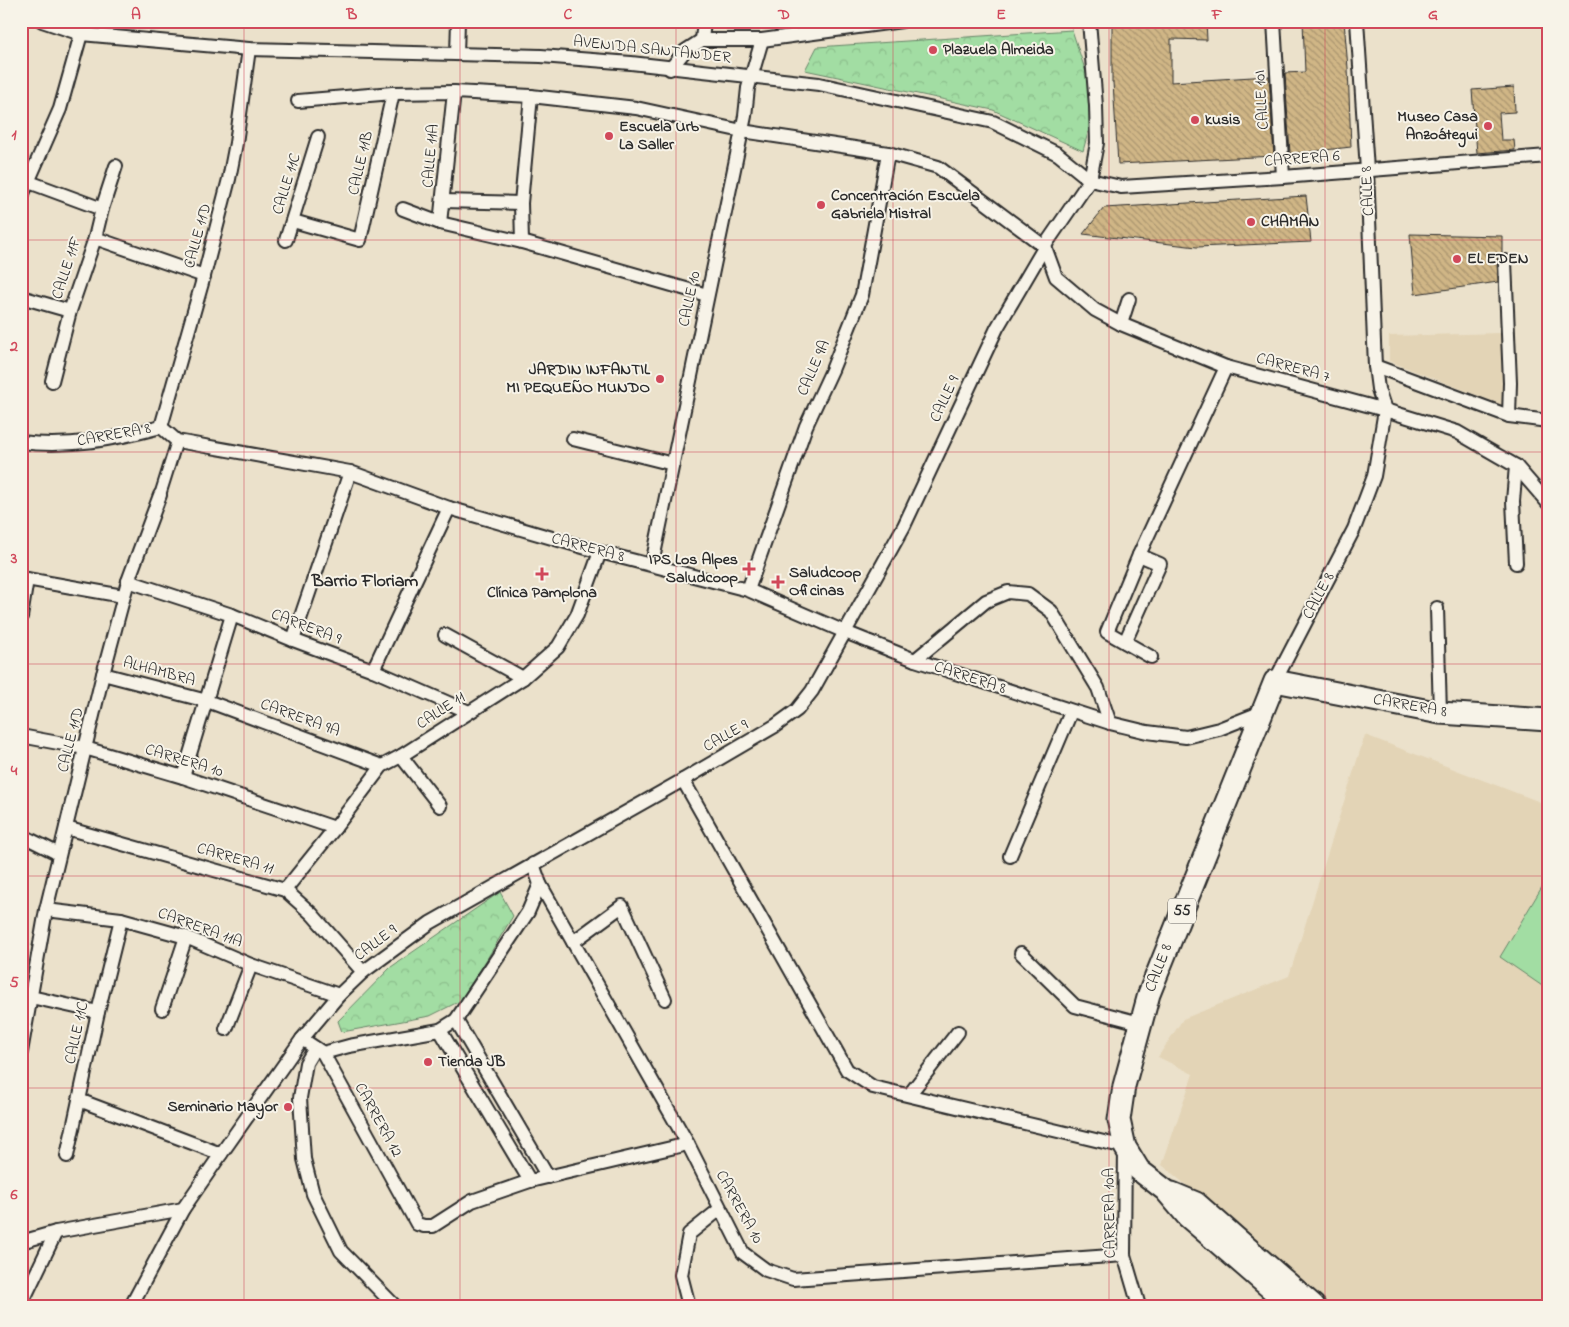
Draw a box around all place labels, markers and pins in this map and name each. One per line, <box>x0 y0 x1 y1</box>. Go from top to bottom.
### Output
place label: Plazuela Almeida <box>943 38 1054 62</box>
marker: Plazuela Almeida <box>927 44 939 56</box>
place label: Museo Casa Anzoátegui <box>1397 105 1478 148</box>
place label: kusis <box>1205 108 1240 132</box>
marker: kusis <box>1189 114 1201 126</box>
place label: Escuela Urb La Saller <box>619 115 700 157</box>
marker: Museo Casa Anzoátegui <box>1482 120 1494 132</box>
marker: Escuela Urb La Saller <box>603 130 615 142</box>
place label: Concentración Escuela Gabriela Mistral <box>831 184 980 226</box>
marker: Concentración Escuela Gabriela Mistral <box>815 199 827 211</box>
place label: CHAMAN <box>1261 210 1320 234</box>
marker: CHAMAN <box>1245 216 1257 228</box>
place label: EL EDEN <box>1467 247 1529 271</box>
marker: EL EDEN <box>1451 253 1463 265</box>
place label: JARDIN INFANTIL MI PEQUEÑO MUNDO <box>506 358 651 400</box>
marker: JARDIN INFANTIL MI PEQUEÑO MUNDO <box>654 373 666 385</box>
place label: IPS Los Alpes Saludcoop <box>649 548 738 590</box>
place label: Saludcoop Oficinas <box>789 561 861 603</box>
marker: IPS Los Alpes Saludcoop <box>742 562 756 576</box>
marker: Clínica Pamplona <box>535 567 549 581</box>
marker: Saludcoop Oficinas <box>771 575 785 589</box>
place label: Clínica Pamplona <box>487 581 597 605</box>
place label: Tienda JB <box>438 1050 506 1074</box>
marker: Tienda JB <box>422 1056 434 1068</box>
place label: Seminario Mayor <box>168 1095 279 1120</box>
marker: Seminario Mayor <box>282 1101 294 1113</box>

